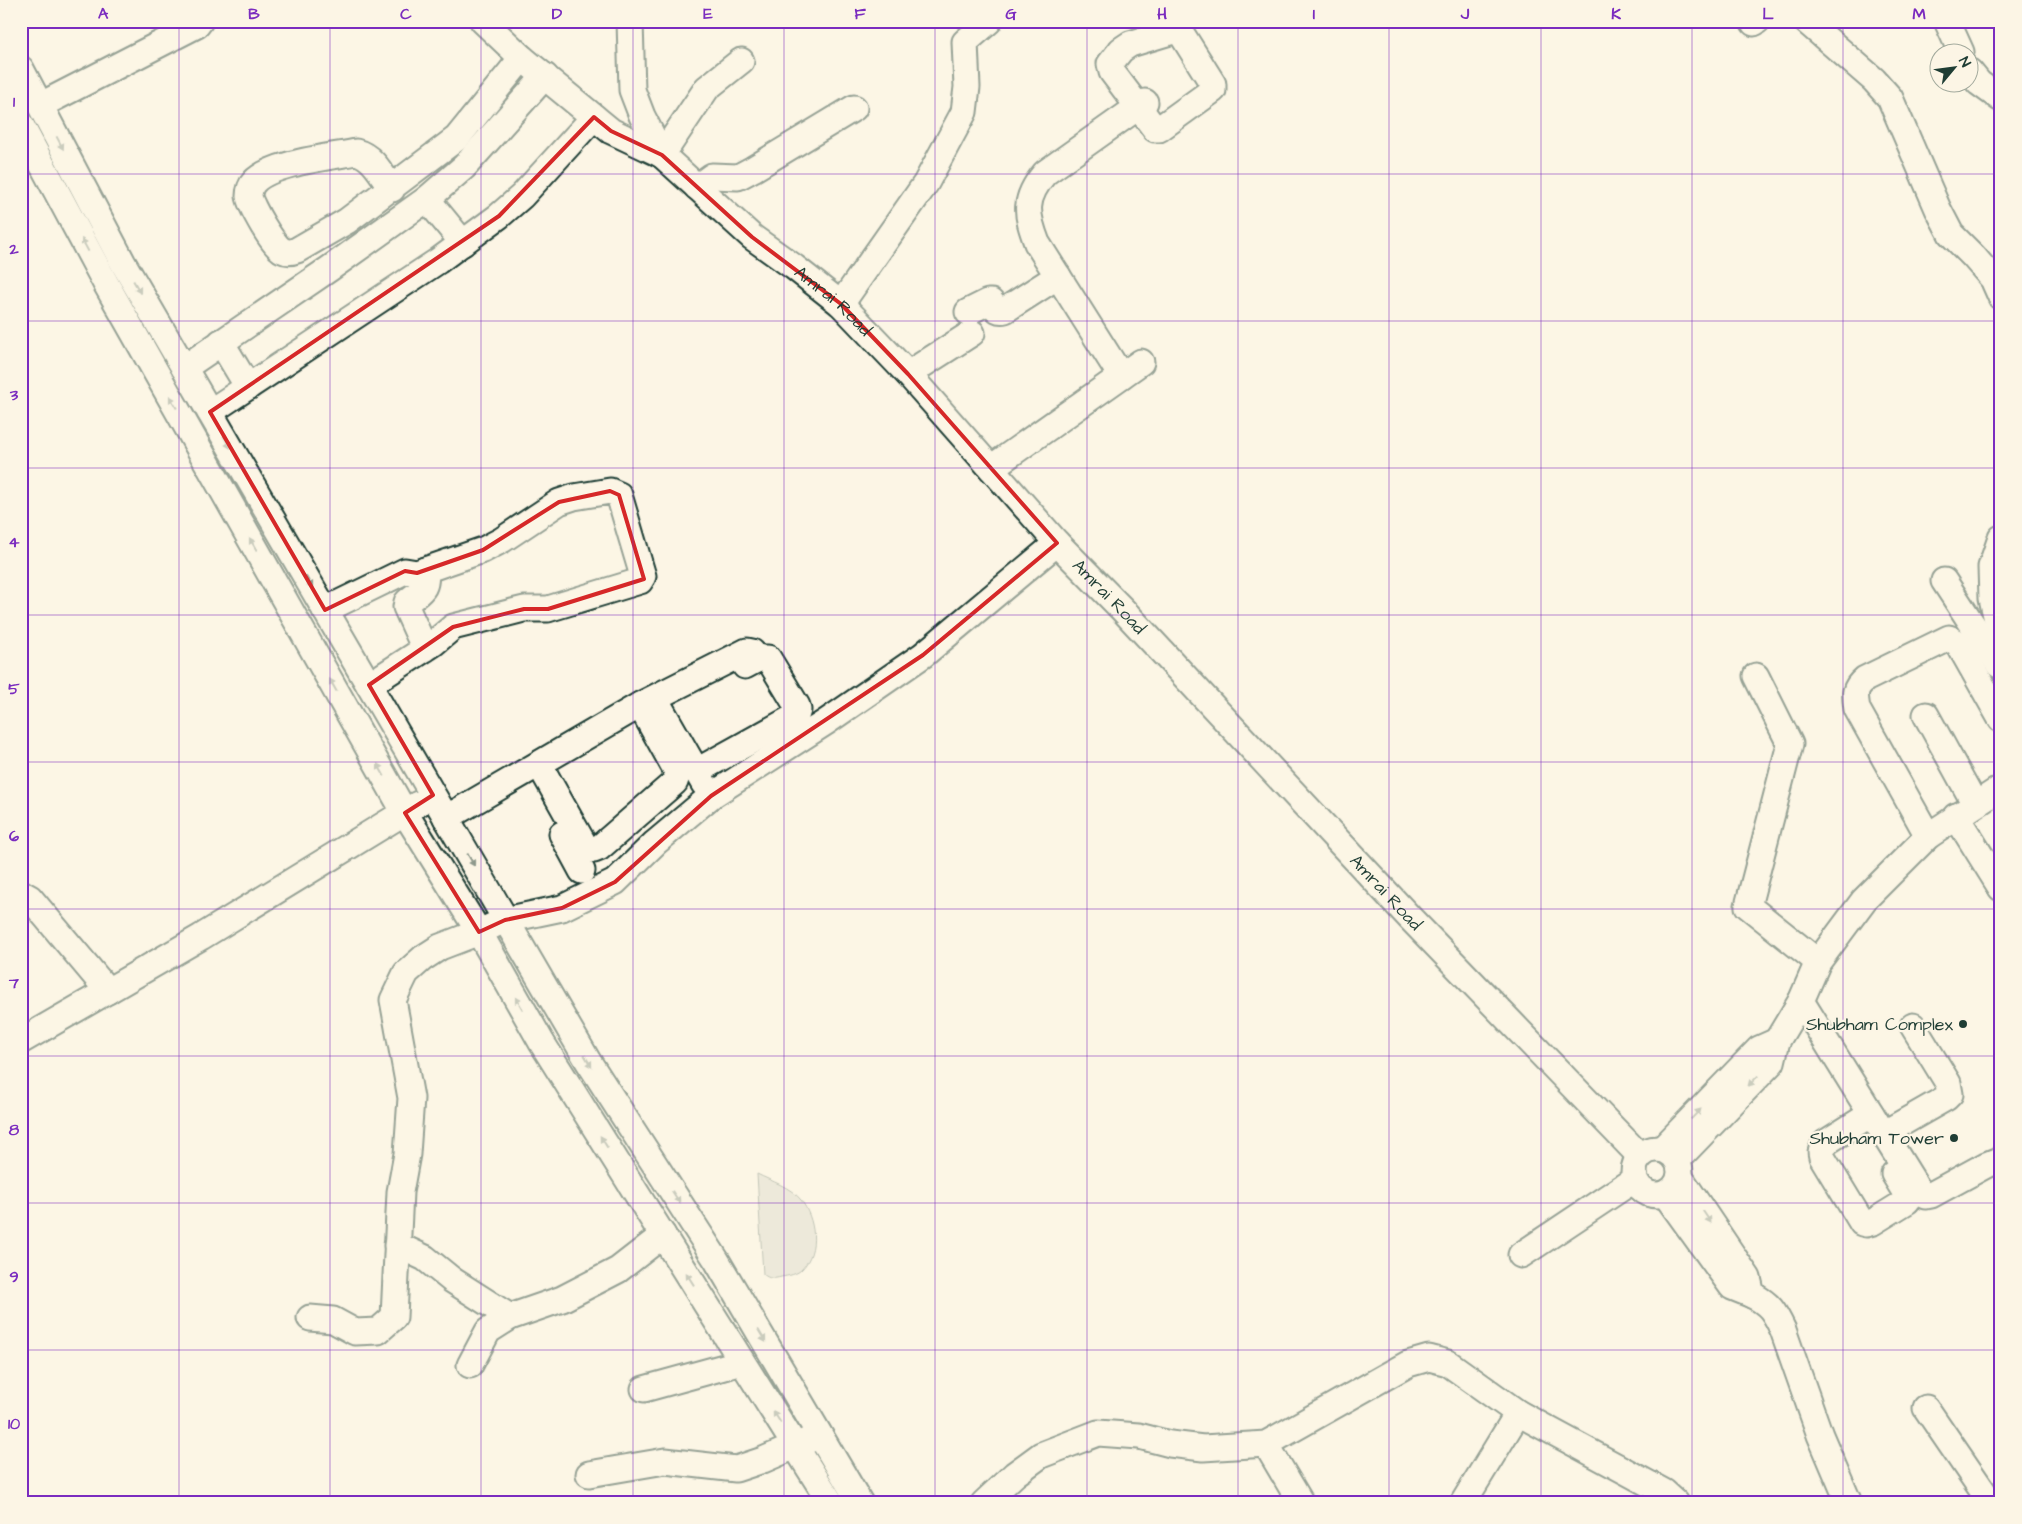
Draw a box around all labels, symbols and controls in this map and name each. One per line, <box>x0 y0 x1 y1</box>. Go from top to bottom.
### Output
text: A <box>98 3 109 25</box>
text: B <box>248 3 260 25</box>
text: C <box>400 3 412 25</box>
text: D <box>552 3 563 25</box>
text: E <box>703 3 713 25</box>
text: F <box>854 3 866 25</box>
text: G <box>1005 3 1017 25</box>
text: H <box>1157 3 1167 25</box>
text: I <box>1313 3 1315 25</box>
text: J <box>1460 3 1470 25</box>
text: K <box>1611 3 1621 25</box>
text: L <box>1762 3 1774 25</box>
text: M <box>1912 3 1926 25</box>
north arrow <box>1930 42 1980 92</box>
text: N <box>1954 53 1975 71</box>
text: 1 <box>13 91 16 113</box>
one-way arrow <box>56 136 64 150</box>
text: 2 <box>8 238 19 260</box>
one-way arrow <box>81 238 89 252</box>
street label: Amrai Road <box>789 260 878 342</box>
one-way arrow <box>132 280 141 293</box>
text: 3 <box>9 384 19 406</box>
one-way arrow <box>169 395 177 410</box>
one-way arrow <box>223 435 232 449</box>
text: 4 <box>9 531 20 553</box>
one-way arrow <box>249 536 257 551</box>
street label: Amrai Road <box>1067 553 1152 640</box>
one-way arrow <box>305 575 313 590</box>
text: 5 <box>8 678 20 700</box>
one-way arrow <box>329 678 337 692</box>
one-way arrow <box>377 763 385 777</box>
text: 6 <box>9 825 19 847</box>
street label: Amrai Road <box>1344 849 1428 936</box>
one-way arrow <box>466 854 475 867</box>
text: 7 <box>8 972 19 994</box>
one-way arrow <box>515 997 524 1010</box>
place label: Shubham Complex <box>1806 1012 1954 1037</box>
marker: Shubham Complex <box>1957 1018 1969 1030</box>
one-way arrow <box>583 1055 592 1068</box>
one-way arrow <box>1747 1075 1759 1087</box>
one-way arrow <box>1690 1108 1702 1120</box>
text: 8 <box>9 1119 20 1141</box>
place label: Shubham Tower <box>1809 1126 1944 1151</box>
marker: Shubham Tower <box>1948 1132 1960 1144</box>
one-way arrow <box>599 1135 609 1148</box>
one-way arrow <box>671 1191 681 1204</box>
one-way arrow <box>1702 1211 1712 1224</box>
text: 9 <box>9 1266 19 1288</box>
one-way arrow <box>686 1273 695 1286</box>
one-way arrow <box>757 1329 766 1342</box>
one-way arrow <box>773 1410 782 1424</box>
text: 10 <box>8 1413 20 1435</box>

